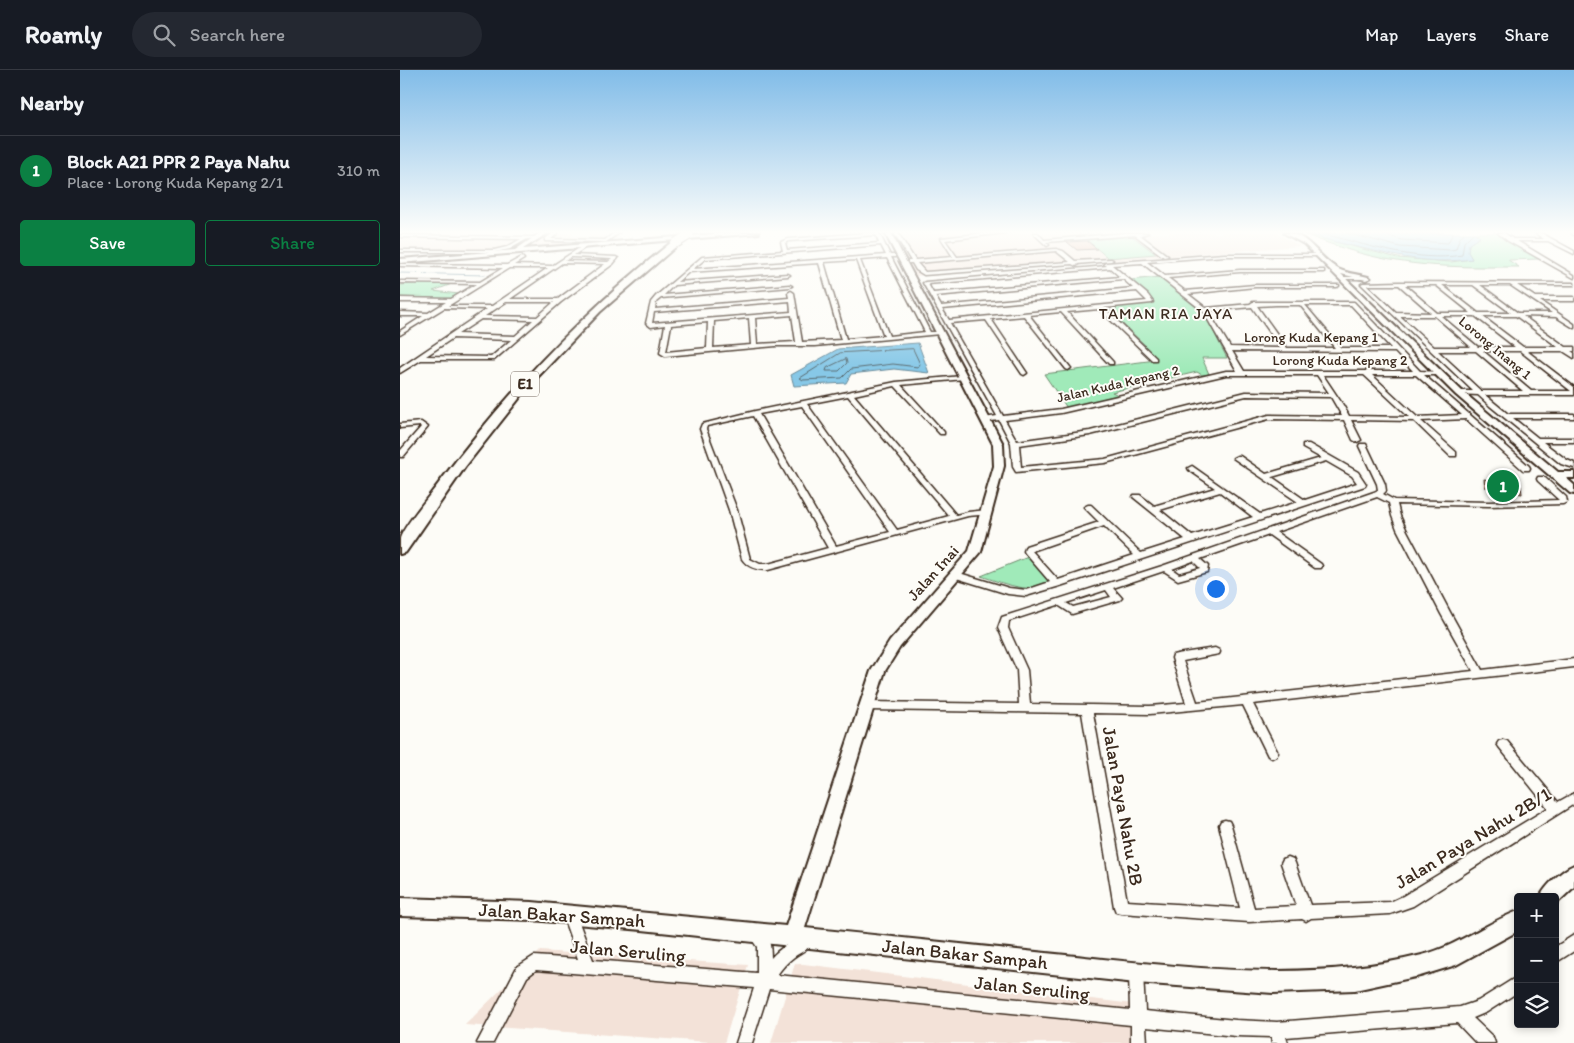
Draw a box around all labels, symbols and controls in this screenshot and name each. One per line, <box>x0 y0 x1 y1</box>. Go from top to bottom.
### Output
search box <box>132 12 482 57</box>
text: Roamly <box>25 20 102 49</box>
icon: search <box>150 21 178 49</box>
text: Search here <box>190 23 285 46</box>
text: Map <box>1365 24 1398 46</box>
text: Layers <box>1426 24 1476 46</box>
text: Share <box>1504 24 1549 46</box>
text: Nearby <box>20 90 84 115</box>
text: Block A21 PPR 2 Paya Nahu <box>67 150 290 173</box>
text: 1 <box>32 161 40 180</box>
text: 310 m <box>337 161 380 180</box>
text: Place · Lorong Kuda Kepang 2/1 <box>67 173 283 192</box>
button: Save <box>20 220 195 266</box>
button: Share <box>205 220 380 266</box>
district label: TAMAN RIA JAYA <box>1099 304 1233 323</box>
street label: Lorong Inang 1 <box>1455 313 1535 384</box>
street label: Lorong Kuda Kepang 1 <box>1244 329 1378 346</box>
street label: Lorong Kuda Kepang 2 <box>1273 352 1408 369</box>
street label: Jalan Kuda Kepang 2 <box>1055 361 1182 406</box>
road number: E1 <box>511 372 539 396</box>
pin: 1 <box>1487 467 1519 505</box>
street label: Jalan Inai <box>903 541 963 605</box>
your location <box>1203 576 1229 602</box>
street label: Jalan Paya Nahu 2B <box>1098 725 1148 887</box>
street label: Jalan Paya Nahu 2B/1 <box>1391 782 1555 894</box>
map controls <box>1514 893 1559 1028</box>
button: + <box>1514 893 1559 938</box>
street label: Jalan Bakar Sampah <box>478 898 647 932</box>
street label: Jalan Seruling <box>569 934 687 968</box>
street label: Jalan Bakar Sampah <box>881 934 1050 974</box>
button: − <box>1514 938 1559 983</box>
street label: Jalan Seruling <box>973 971 1091 1006</box>
button: layers <box>1514 983 1559 1028</box>

